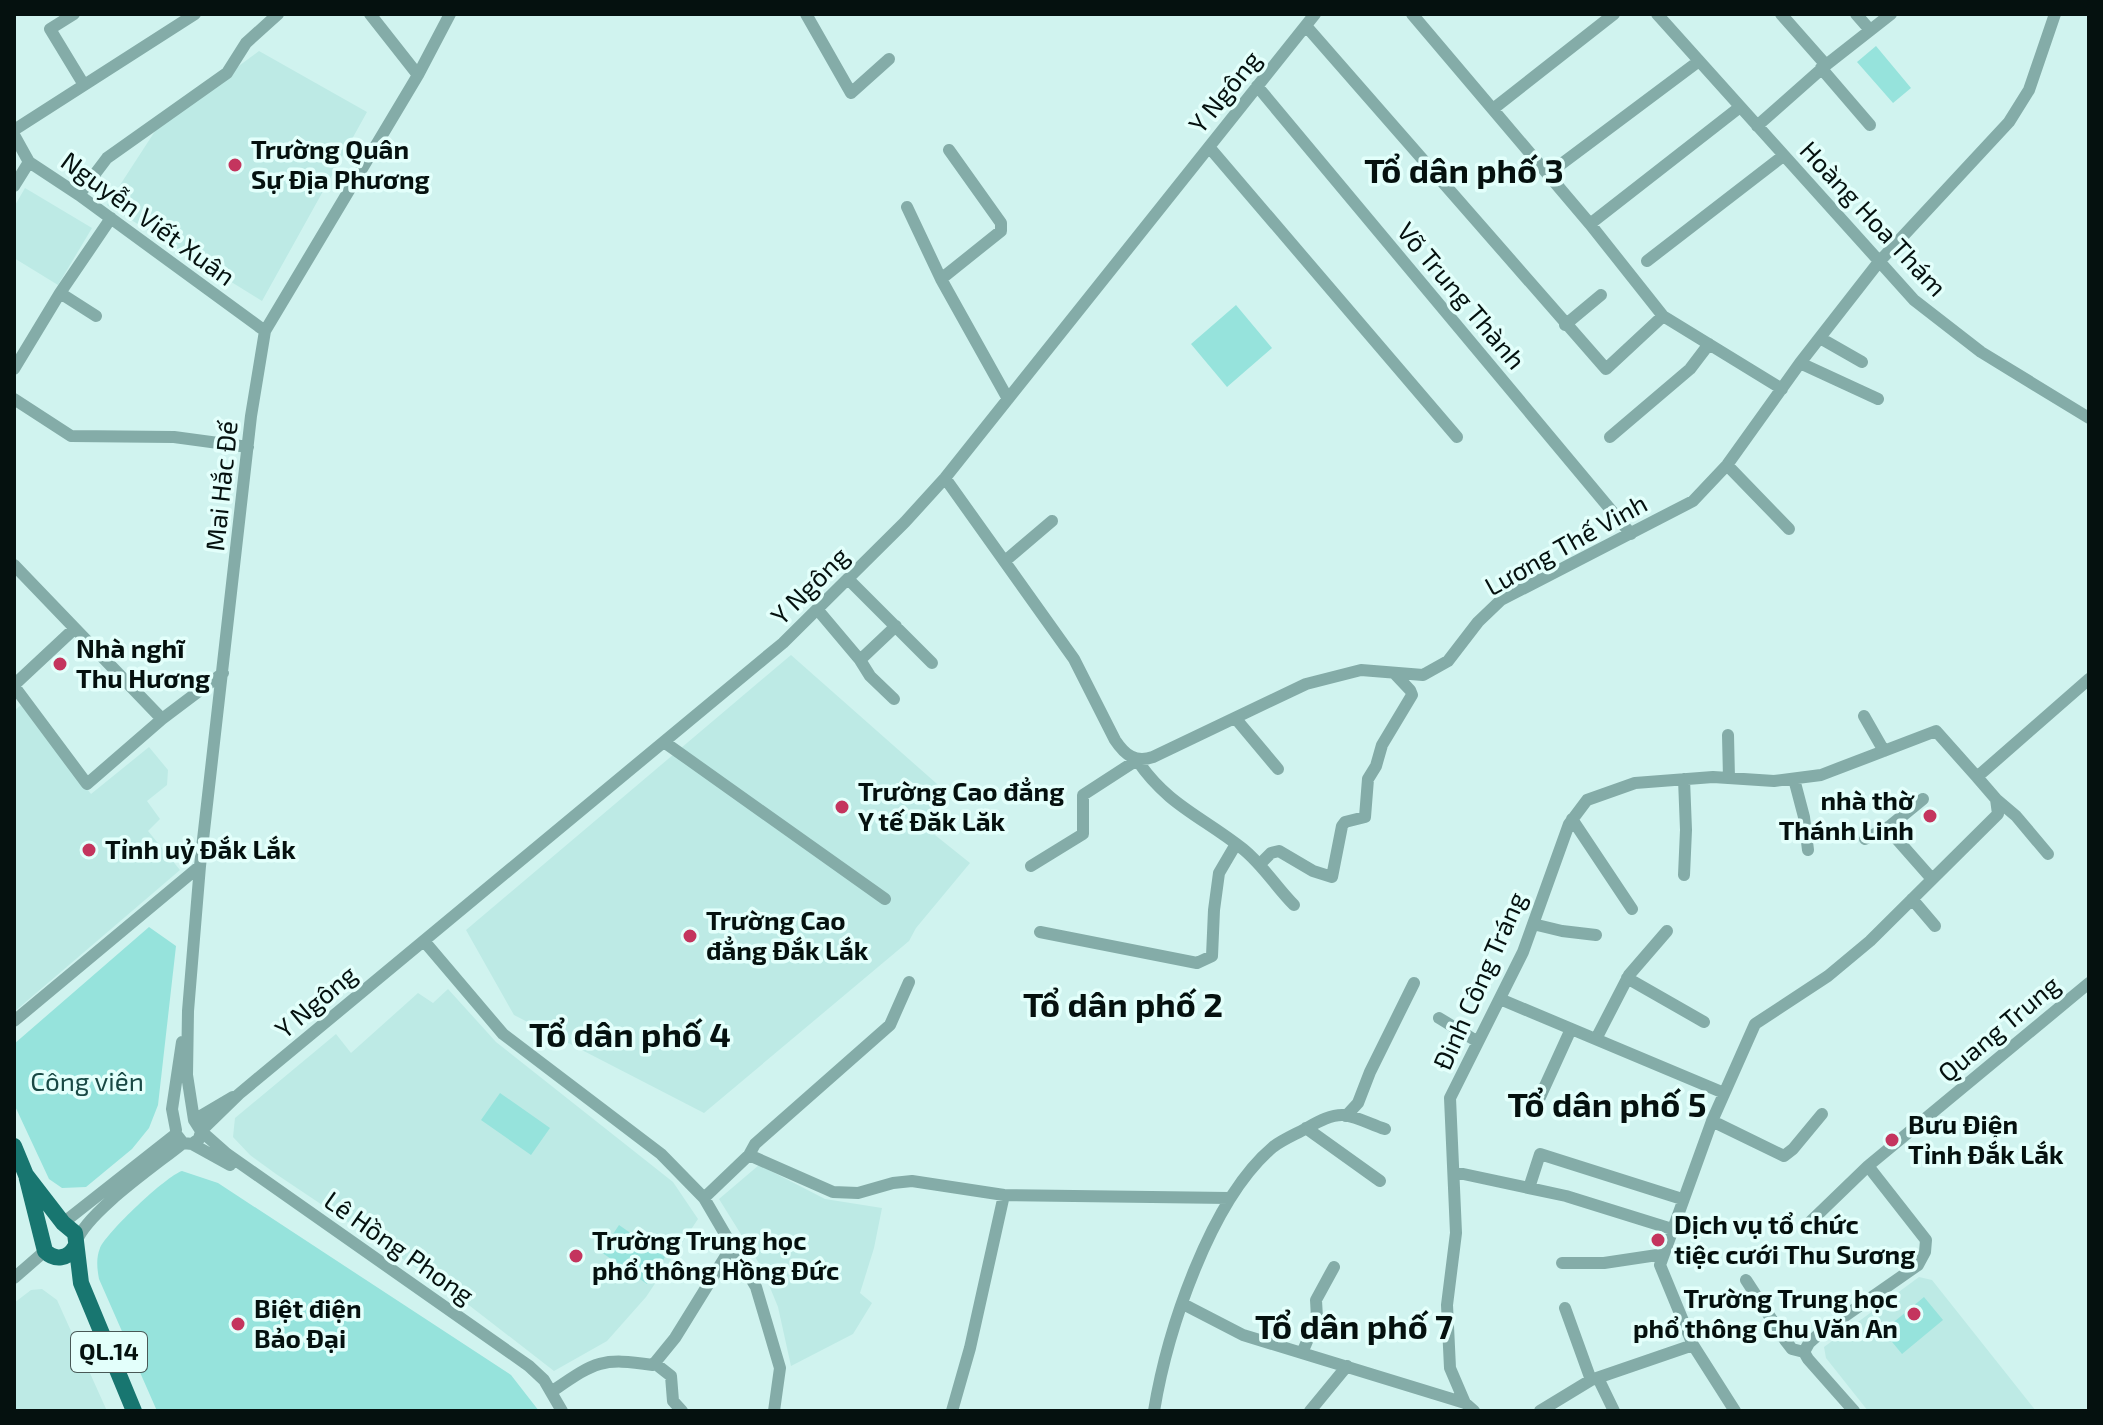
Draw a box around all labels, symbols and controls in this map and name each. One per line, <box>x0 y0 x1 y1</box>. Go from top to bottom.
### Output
street label: Y Ngông <box>1181 44 1266 139</box>
place label: Trường Quân Sự Địa Phương <box>251 133 430 194</box>
street label: Hoàng Hoa Thám <box>1794 134 1954 302</box>
street label: Nguyễn Viết Xuân <box>56 144 242 291</box>
district label: Tổ dân phố 3 <box>1364 149 1564 190</box>
marker: Trường Quân Sự Địa Phương <box>226 156 244 174</box>
street label: Võ Trung Thành <box>1392 215 1533 375</box>
street label: Mai Hắc Đế <box>198 419 243 553</box>
street label: Lương Thế Vinh <box>1479 486 1652 601</box>
street label: Y Ngông <box>764 540 854 630</box>
place label: Nhà nghĩ Thu Hương <box>76 632 210 693</box>
marker: Nhà nghĩ Thu Hương <box>51 655 69 673</box>
place label: Trường Cao đẳng Y tế Đăk Lăk <box>858 775 1064 836</box>
place label: nhà thờ Thánh Linh <box>1779 784 1915 845</box>
marker: Trường Cao đẳng Y tế Đăk Lăk <box>833 798 851 816</box>
marker: nhà thờ Thánh Linh <box>1921 807 1939 825</box>
place label: Tỉnh uỷ Đắk Lắk <box>105 833 296 865</box>
marker: Tỉnh uỷ Đắk Lắk <box>80 841 98 859</box>
street label: Đinh Công Tráng <box>1426 887 1532 1074</box>
place label: Trường Cao đẳng Đắk Lắk <box>706 904 869 965</box>
marker: Trường Cao đẳng Đắk Lắk <box>681 927 699 945</box>
street label: Y Ngông <box>268 958 362 1044</box>
street label: Quang Trung <box>1931 968 2065 1088</box>
district label: Tổ dân phố 2 <box>1023 983 1223 1024</box>
district label: Tổ dân phố 4 <box>529 1013 731 1054</box>
park label: Công viên <box>30 1065 144 1096</box>
district label: Tổ dân phố 5 <box>1508 1083 1706 1124</box>
place label: Bưu Điện Tỉnh Đắk Lắk <box>1908 1108 2064 1169</box>
marker: Bưu Điện Tỉnh Đắk Lắk <box>1883 1131 1901 1149</box>
street label: Lê Hồng Phong <box>319 1184 481 1310</box>
place label: Dịch vụ tổ chức tiệc cưới Thu Sương <box>1674 1208 1915 1269</box>
place label: Trường Trung học phổ thông Hồng Đức <box>592 1224 839 1285</box>
marker: Dịch vụ tổ chức tiệc cưới Thu Sương <box>1649 1231 1667 1249</box>
marker: Trường Trung học phổ thông Hồng Đức <box>567 1247 585 1265</box>
place label: Trường Trung học phổ thông Chu Văn An <box>1633 1282 1898 1343</box>
place label: Biệt điện Bảo Đại <box>254 1292 362 1353</box>
district label: Tổ dân phố 7 <box>1255 1305 1453 1346</box>
marker: Trường Trung học phổ thông Chu Văn An <box>1905 1305 1923 1323</box>
marker: Biệt điện Bảo Đại <box>229 1315 247 1333</box>
road number: QL.14 <box>71 1332 147 1372</box>

